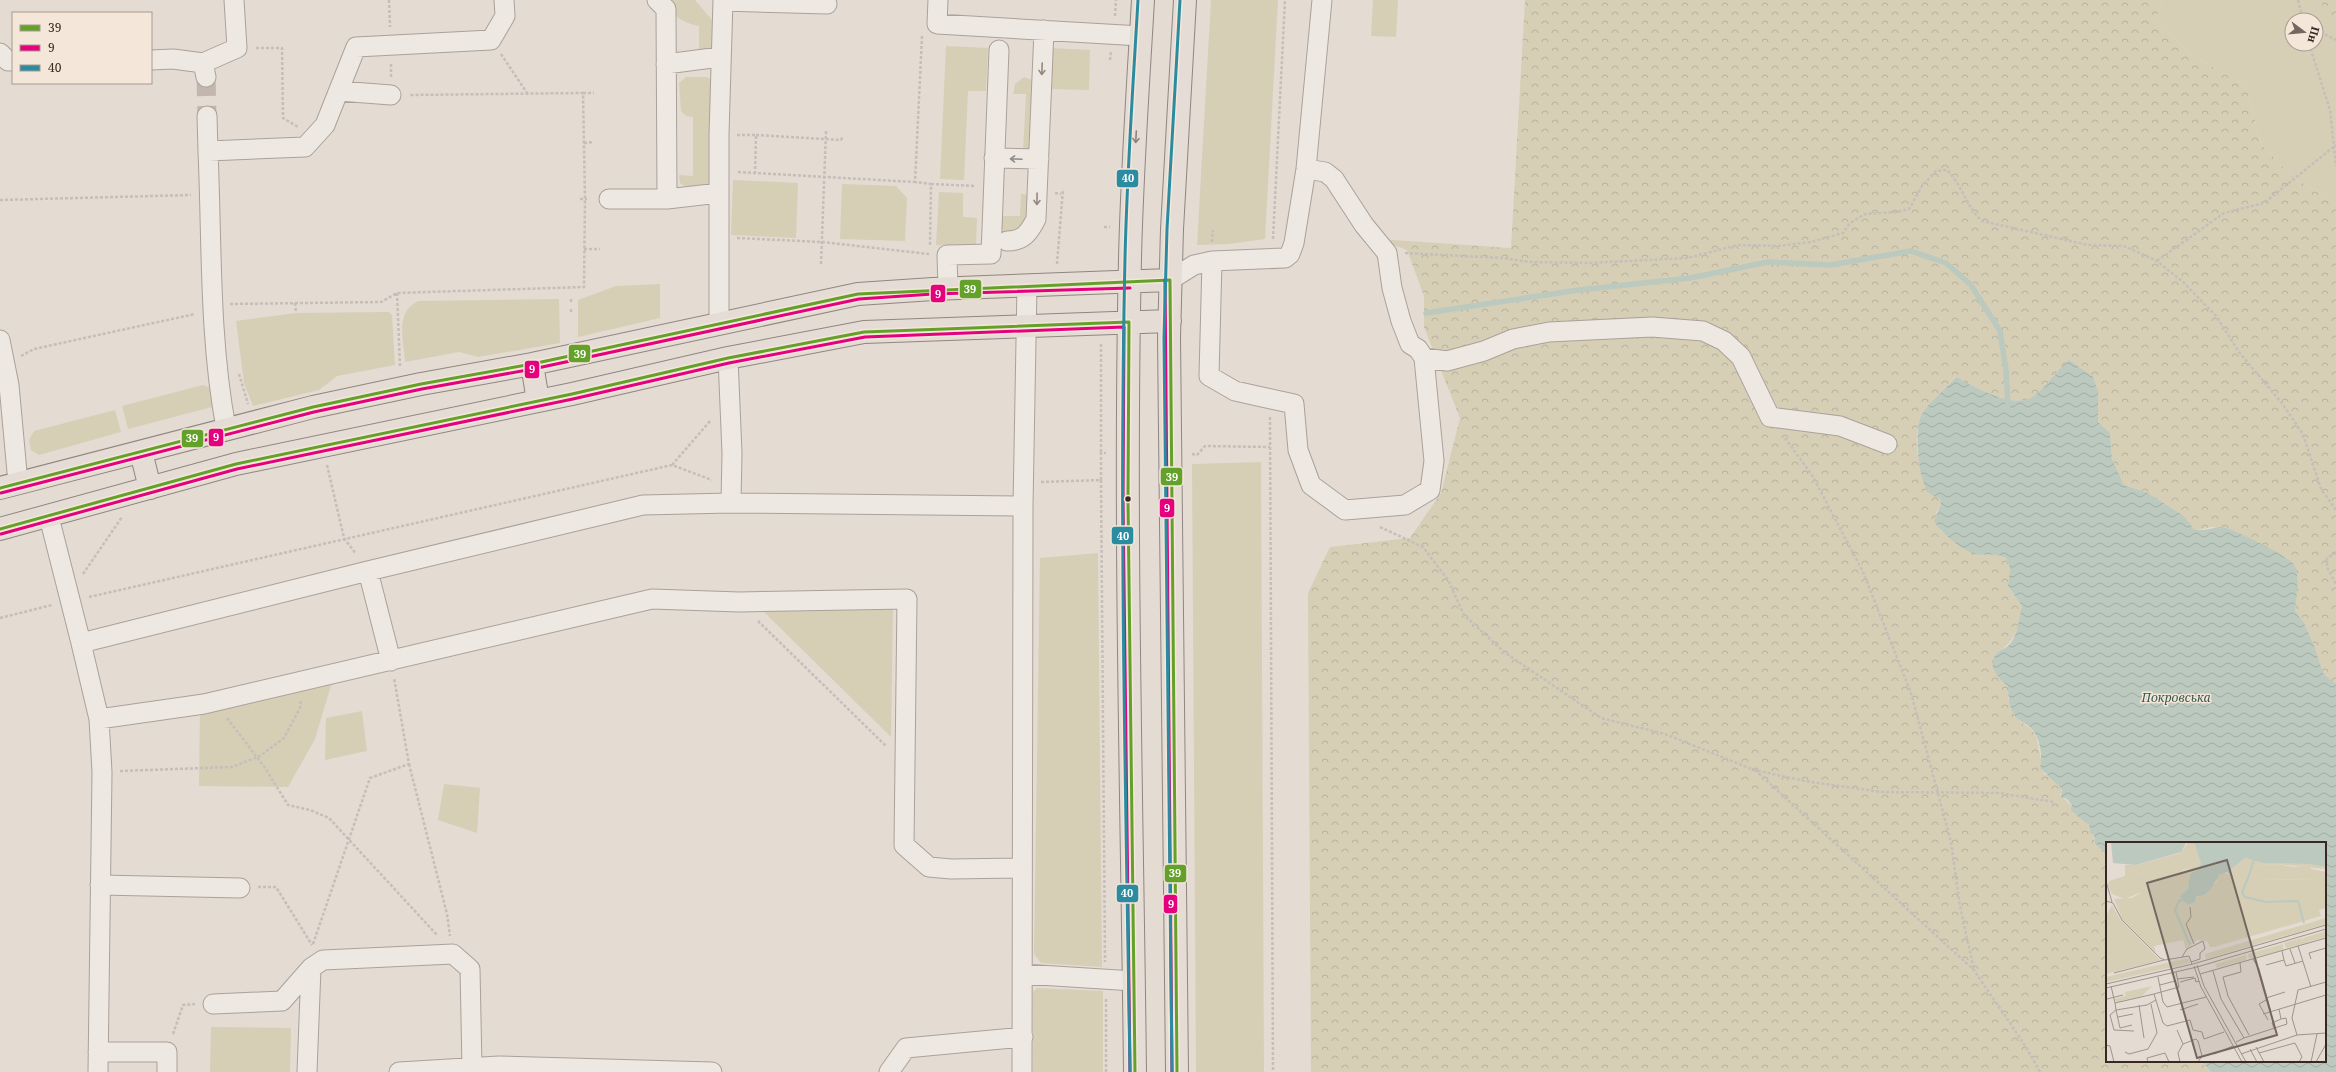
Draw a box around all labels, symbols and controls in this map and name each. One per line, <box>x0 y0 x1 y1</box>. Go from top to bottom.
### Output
legend <box>12 12 152 84</box>
north arrow <box>2284 12 2324 52</box>
text: 39 <box>48 19 61 36</box>
text: Пн <box>2304 25 2324 45</box>
text: 9 <box>48 39 55 56</box>
text: 40 <box>48 59 62 76</box>
one-way arrow <box>1039 62 1046 75</box>
one-way arrow <box>1132 130 1140 143</box>
one-way arrow <box>1010 155 1023 163</box>
line badge: 40 <box>1116 169 1139 188</box>
text: 40 <box>1122 170 1134 185</box>
one-way arrow <box>1033 192 1041 205</box>
line badge: 39 <box>959 279 982 299</box>
text: 39 <box>964 281 976 296</box>
line badge: 9 <box>930 284 946 303</box>
text: 9 <box>935 286 941 301</box>
line badge: 39 <box>568 344 591 363</box>
text: 39 <box>574 346 586 361</box>
line badge: 9 <box>524 360 540 379</box>
text: 9 <box>529 361 535 376</box>
line badge: 9 <box>208 428 224 447</box>
line badge: 39 <box>181 429 204 448</box>
text: 9 <box>213 429 219 444</box>
text: 39 <box>186 430 198 445</box>
line badge: 39 <box>1160 467 1183 486</box>
text: 39 <box>1166 469 1178 484</box>
unlabelled marker <box>1123 494 1133 504</box>
line badge: 9 <box>1159 498 1175 518</box>
text: 9 <box>1164 500 1170 515</box>
line badge: 40 <box>1111 526 1134 545</box>
text: 40 <box>1117 528 1129 543</box>
water label: Покровська <box>2140 689 2211 706</box>
inset map <box>2106 842 2326 1062</box>
line badge: 39 <box>1164 864 1187 883</box>
text: 39 <box>1169 865 1181 880</box>
line badge: 40 <box>1116 884 1139 903</box>
text: 40 <box>1121 885 1133 900</box>
line badge: 9 <box>1163 894 1178 914</box>
text: 9 <box>1168 896 1174 911</box>

